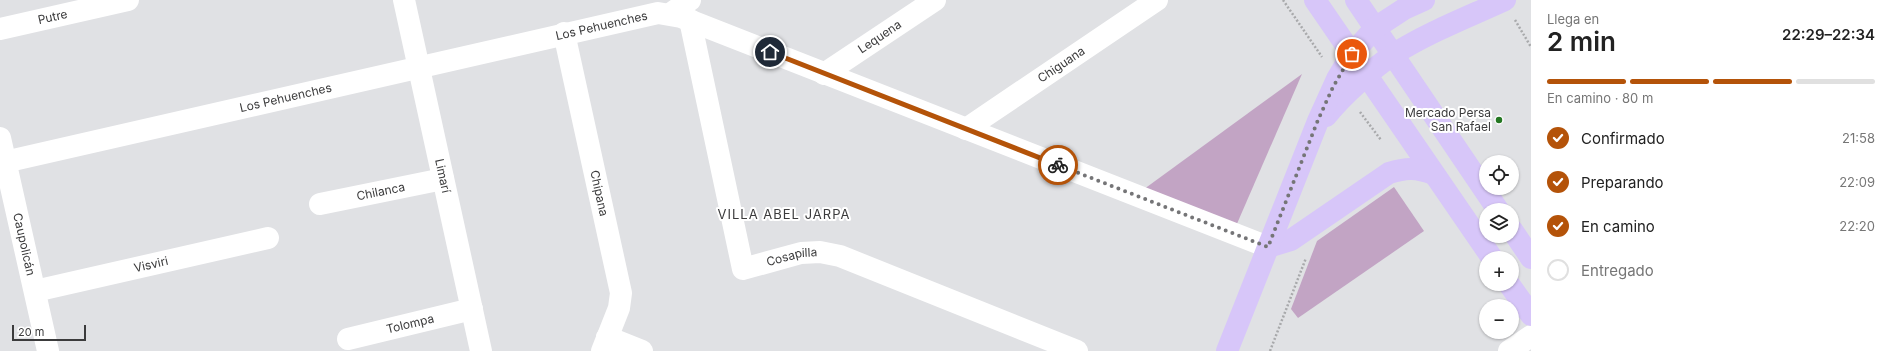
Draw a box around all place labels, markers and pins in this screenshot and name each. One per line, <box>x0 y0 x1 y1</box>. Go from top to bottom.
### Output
pin <box>753 35 787 69</box>
pin <box>1335 37 1369 71</box>
place label: Mercado Persa San Rafael <box>1405 105 1491 134</box>
marker: Mercado Persa San Rafael <box>1494 115 1504 125</box>

